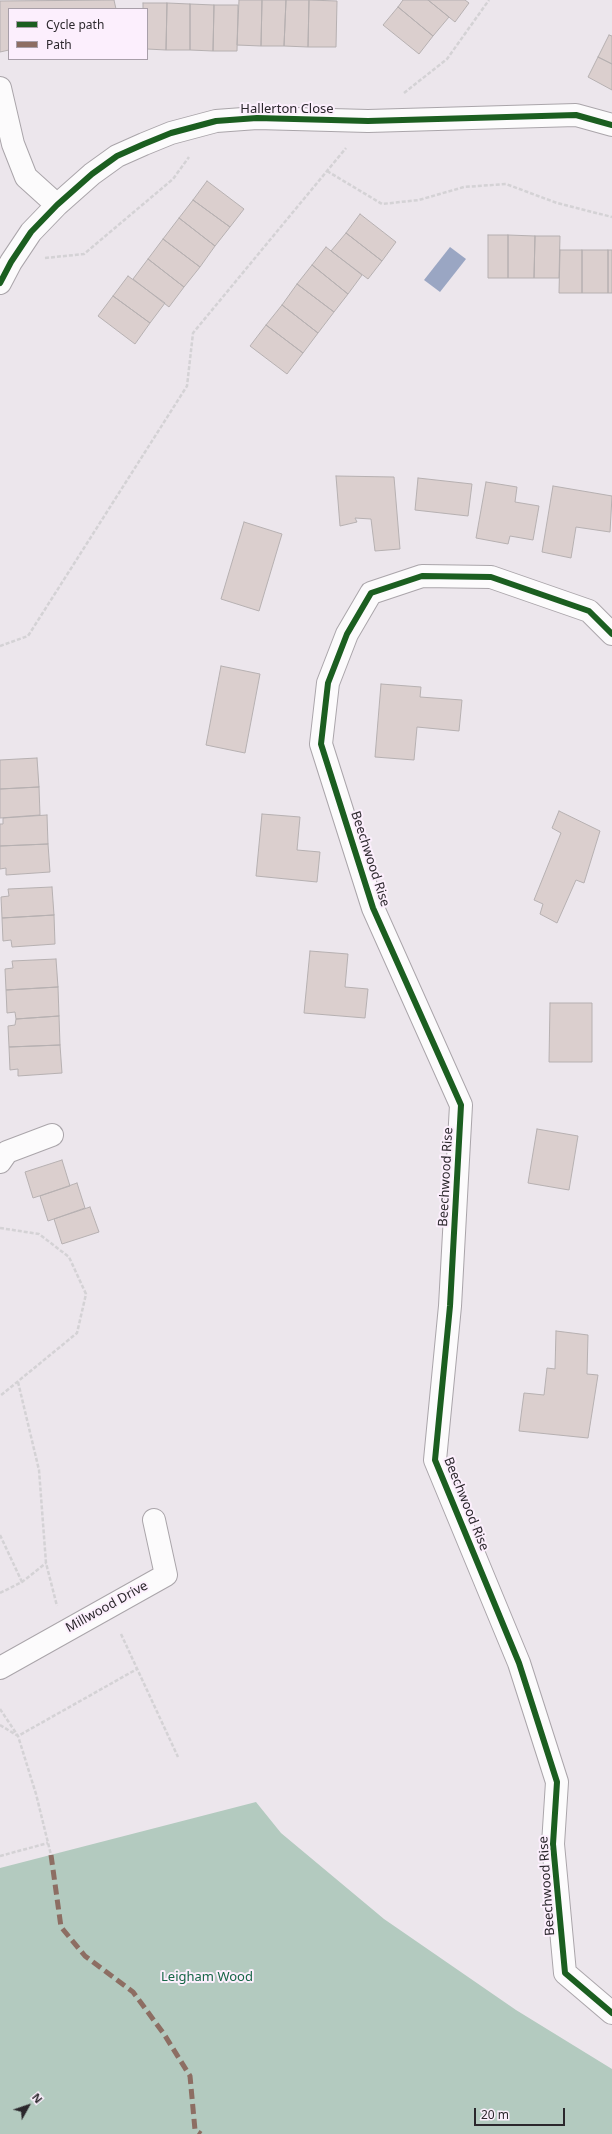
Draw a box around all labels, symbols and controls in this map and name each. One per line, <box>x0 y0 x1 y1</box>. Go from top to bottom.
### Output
legend <box>8 8 148 60</box>
text: Cycle path <box>46 16 104 33</box>
text: Path <box>46 36 72 53</box>
street label: Hallerton Close <box>240 101 334 117</box>
street label: Beechwood Rise <box>347 809 393 909</box>
street label: Beechwood Rise <box>436 1127 456 1227</box>
street label: Beechwood Rise <box>440 1455 492 1553</box>
street label: Millwood Drive <box>63 1578 151 1636</box>
street label: Beechwood Rise <box>536 1836 558 1936</box>
park label: Leigham Wood <box>161 1969 253 1985</box>
north arrow <box>8 2086 48 2126</box>
text: N <box>29 2090 46 2106</box>
scale bar <box>476 2100 567 2126</box>
text: 20 m <box>481 2106 509 2123</box>

